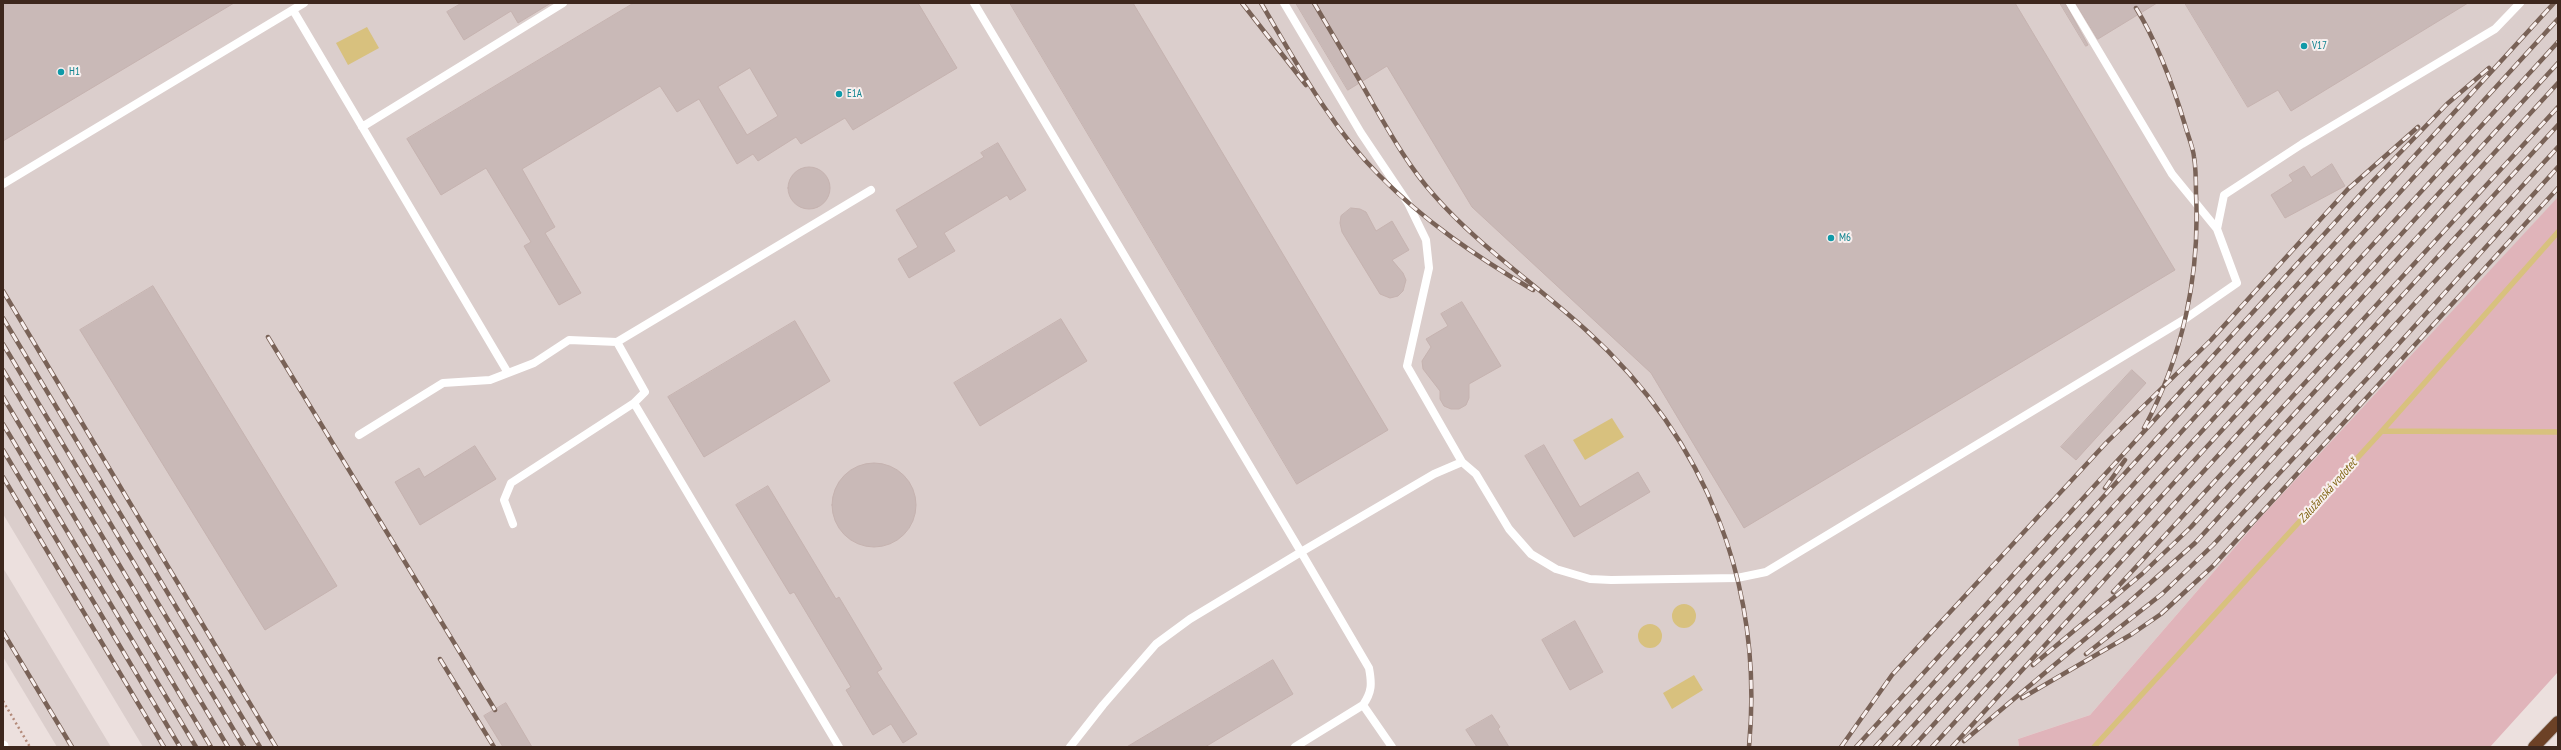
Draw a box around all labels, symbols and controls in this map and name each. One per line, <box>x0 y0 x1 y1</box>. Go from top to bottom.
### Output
place label: V17 <box>2312 39 2327 53</box>
marker: V17 <box>2299 41 2309 51</box>
place label: H1 <box>69 65 80 79</box>
marker: H1 <box>56 67 66 77</box>
place label: E1A <box>847 87 862 101</box>
marker: E1A <box>834 89 844 99</box>
place label: M6 <box>1839 231 1851 245</box>
marker: M6 <box>1826 233 1836 243</box>
water label: Zalužanská vodoteč <box>2296 456 2360 526</box>

